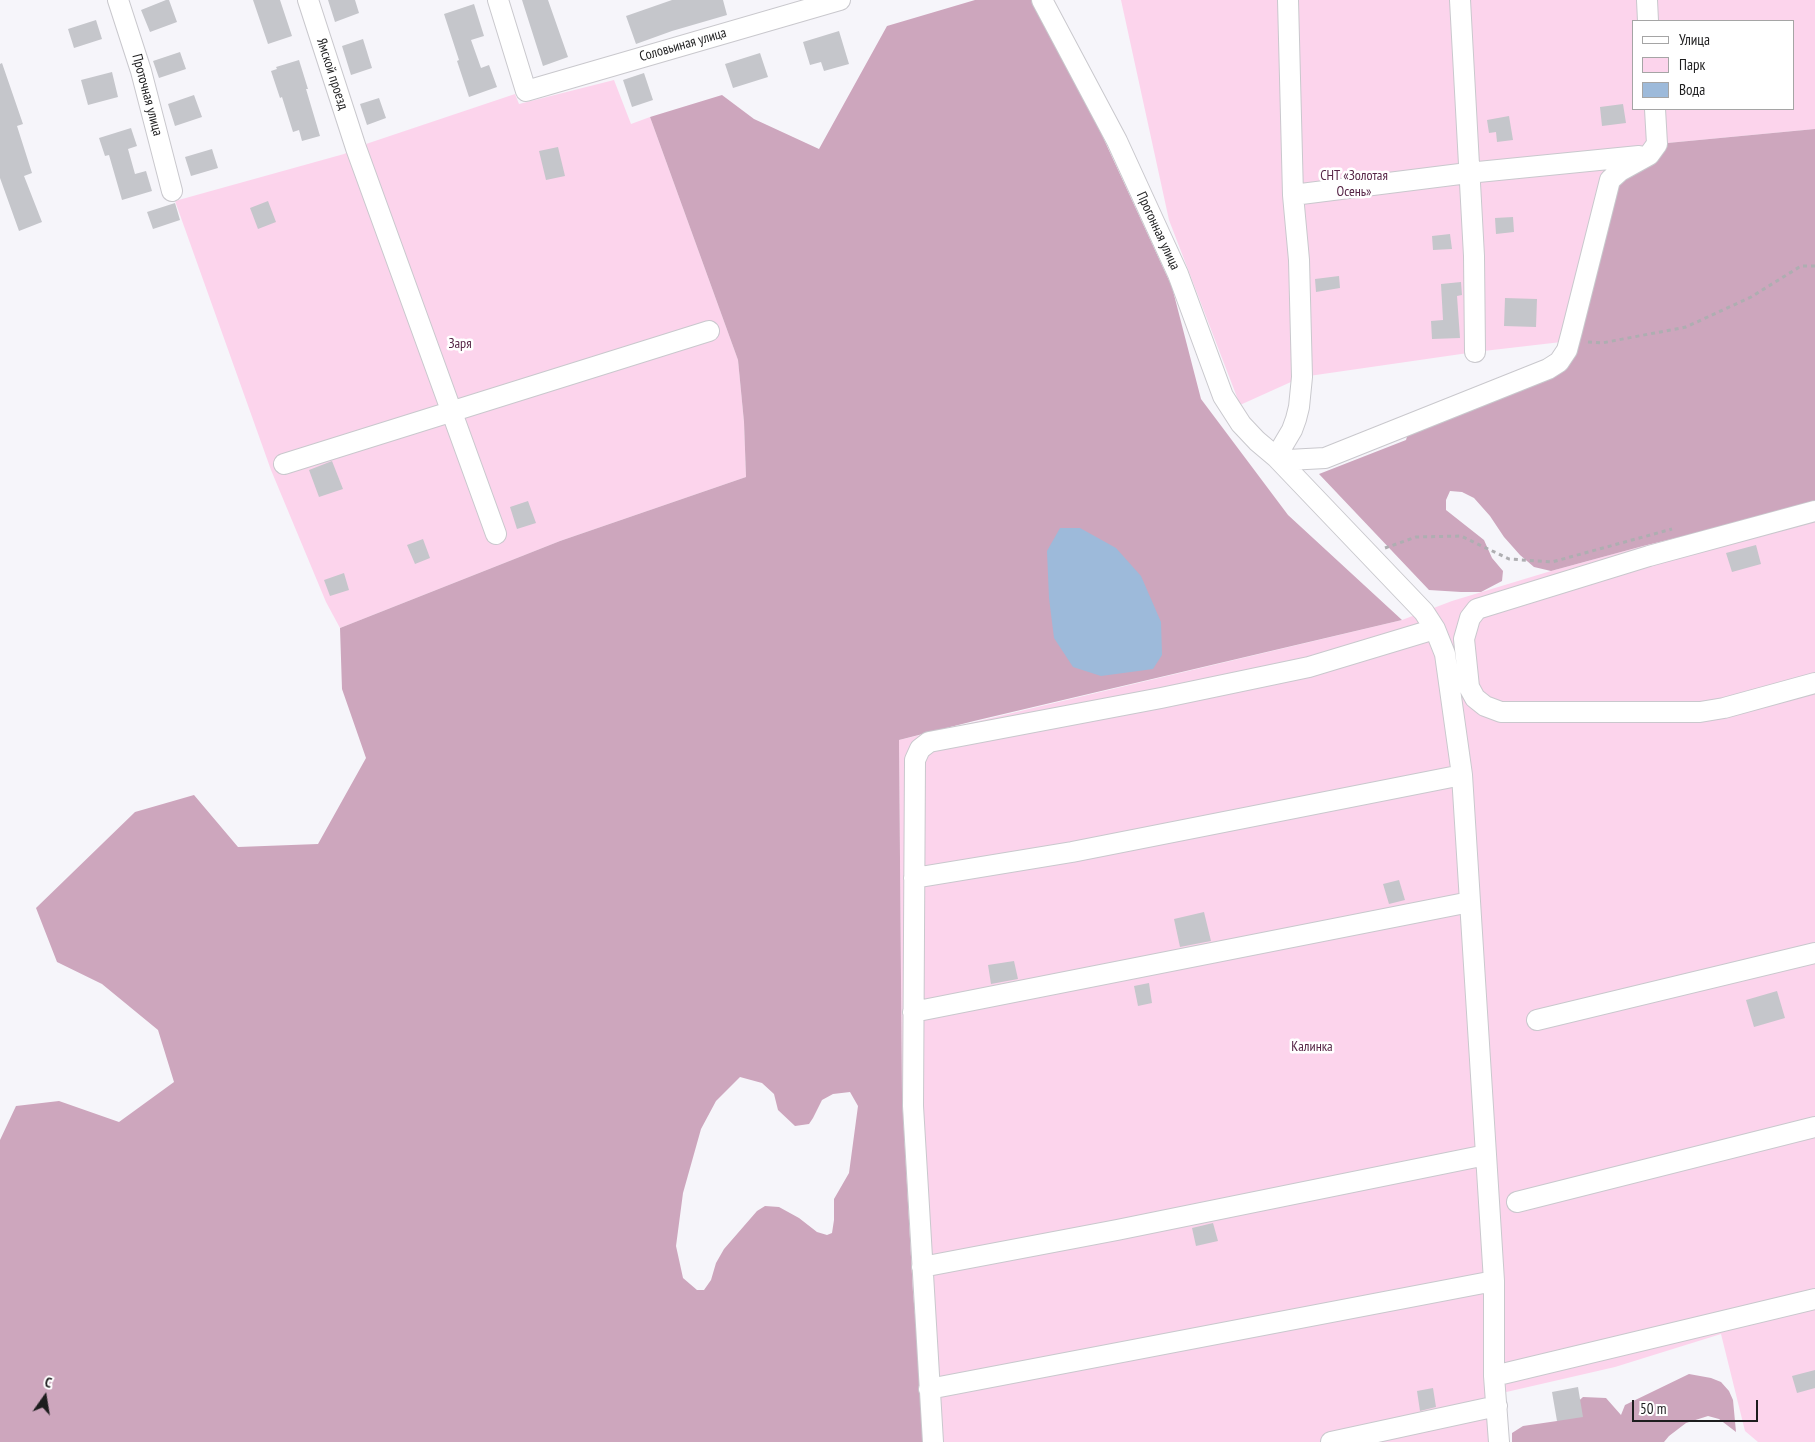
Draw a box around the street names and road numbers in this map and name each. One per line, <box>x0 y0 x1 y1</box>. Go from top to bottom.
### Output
street label: Соловьиная улица <box>638 25 728 65</box>
street label: Ямской проезд <box>313 36 351 112</box>
street label: Проточная улица <box>128 52 166 138</box>
street label: Прогонная улица <box>1133 189 1183 273</box>

